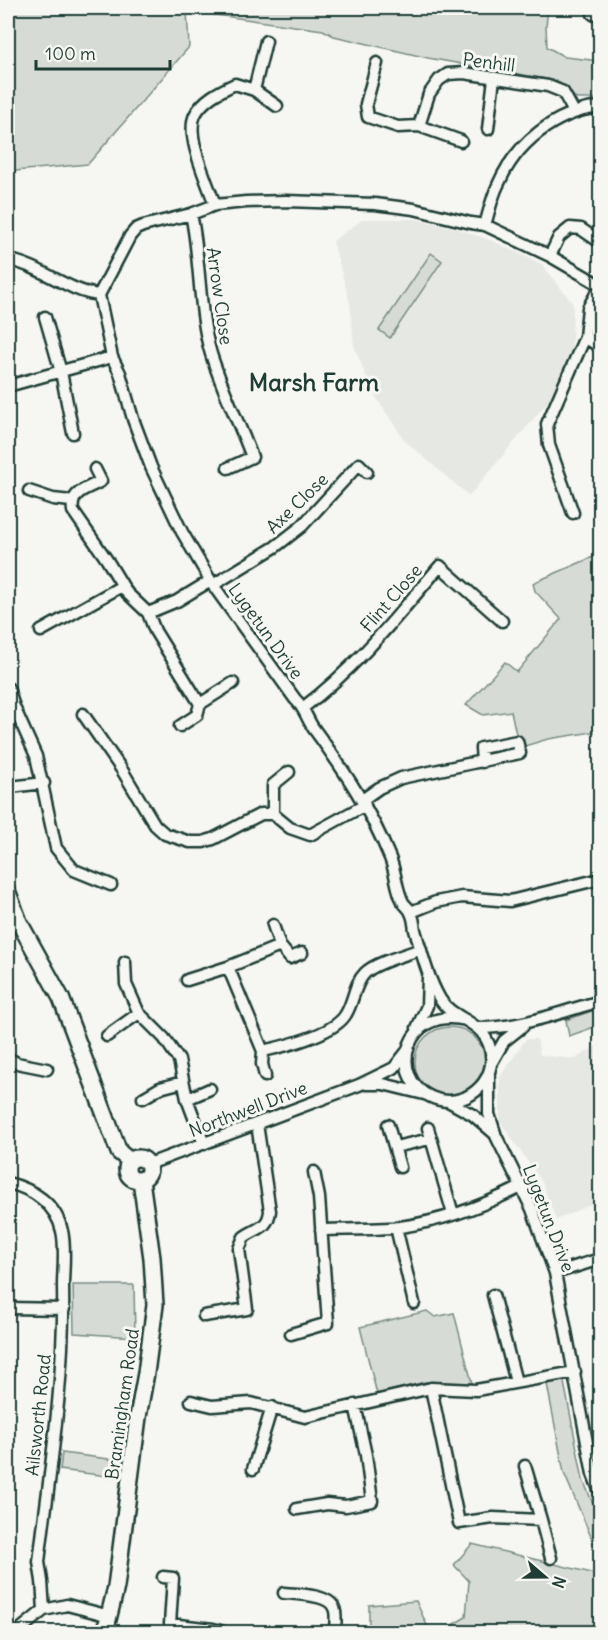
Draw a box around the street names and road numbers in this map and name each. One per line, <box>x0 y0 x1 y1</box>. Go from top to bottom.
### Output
street label: Penhill <box>461 47 517 77</box>
street label: Arrow Close <box>202 246 238 346</box>
street label: Axe Close <box>261 468 333 538</box>
street label: Flint Close <box>355 559 427 637</box>
street label: Lygetun Drive <box>223 578 309 684</box>
street label: Northwell Drive <box>186 1076 310 1142</box>
street label: Lygetun Drive <box>518 1161 580 1275</box>
street label: Bramingham Road <box>100 1327 144 1481</box>
street label: Ailsworth Road <box>20 1353 56 1477</box>

